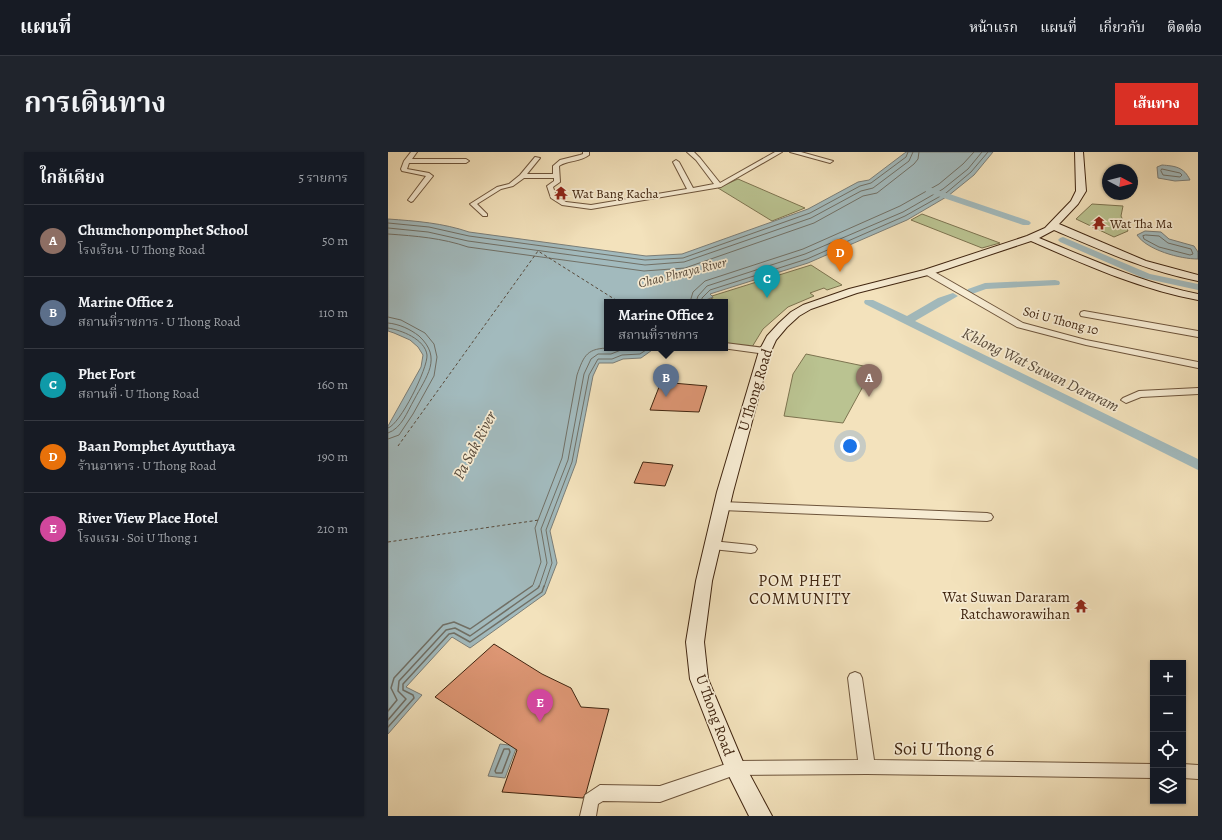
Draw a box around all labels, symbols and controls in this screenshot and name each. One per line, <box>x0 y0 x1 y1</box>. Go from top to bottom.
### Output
text: แผนที่ <box>20 14 71 40</box>
text: หน้าแรก <box>969 18 1018 37</box>
text: แผนที่ <box>1040 18 1077 37</box>
text: เกี่ยวกับ <box>1099 18 1145 37</box>
text: ติดต่อ <box>1167 18 1202 37</box>
button: เส้นทาง <box>1115 83 1198 125</box>
text: การเดินทาง <box>24 84 166 122</box>
north arrow <box>1102 164 1138 200</box>
text: ใกล้เคียง <box>40 166 105 189</box>
text: 5 รายการ <box>298 169 348 186</box>
temple icon: Wat Bang Kacha <box>553 185 569 201</box>
place label: Wat Bang Kacha <box>571 185 659 202</box>
temple icon: Wat Tha Ma <box>1091 215 1107 231</box>
place label: Wat Tha Ma <box>1109 215 1172 232</box>
text: Chumchonpomphet School <box>78 220 248 240</box>
text: A <box>49 232 57 249</box>
text: 50 m <box>322 232 348 249</box>
pin: D <box>827 239 853 272</box>
text: โรงเรียน · U Thong Road <box>78 241 205 258</box>
water label: Chao Phraya River <box>636 253 728 292</box>
pin: C <box>754 265 780 298</box>
text: Marine Office 2 <box>78 292 174 312</box>
popup <box>604 299 728 351</box>
street label: Soi U Thong 10 <box>1021 302 1101 339</box>
text: B <box>49 304 57 321</box>
text: 110 m <box>319 304 348 321</box>
text: Marine Office 2 <box>618 305 714 325</box>
text: สถานที่ราชการ · U Thong Road <box>78 313 240 330</box>
water label: Khlong Wat Suwan Dararam <box>958 322 1123 418</box>
text: สถานที่ราชการ <box>618 326 699 343</box>
street label: U Thong Road <box>733 345 777 434</box>
text: Phet Fort <box>78 364 135 384</box>
pin: B <box>653 364 679 397</box>
pin: A <box>856 364 882 397</box>
text: C <box>49 376 57 393</box>
text: 160 m <box>317 376 348 393</box>
text: สถานที่ · U Thong Road <box>78 385 199 402</box>
water label: Pa Sak River <box>448 407 502 483</box>
text: Baan Pomphet Ayutthaya <box>78 436 235 456</box>
your location <box>840 436 860 456</box>
text: D <box>48 448 58 465</box>
text: 190 m <box>317 448 348 465</box>
text: ร้านอาหาร · U Thong Road <box>78 457 216 474</box>
text: River View Place Hotel <box>78 508 218 528</box>
text: E <box>49 520 57 537</box>
text: 210 m <box>317 520 348 537</box>
text: โรงแรม · Soi U Thong 1 <box>78 529 198 546</box>
district label: POM PHET COMMUNITY <box>749 570 851 610</box>
place label: Wat Suwan Dararam Ratchaworawihan <box>942 587 1071 624</box>
temple icon: Wat Suwan Dararam Ratchaworawihan <box>1073 598 1089 614</box>
map controls <box>1150 660 1186 804</box>
button: + <box>1150 660 1186 696</box>
street label: U Thong Road <box>691 671 739 759</box>
pin: E <box>527 689 553 722</box>
button: − <box>1150 696 1186 732</box>
button: locate <box>1150 732 1186 768</box>
street label: Soi U Thong 6 <box>894 736 994 762</box>
button: layers <box>1150 768 1186 804</box>

